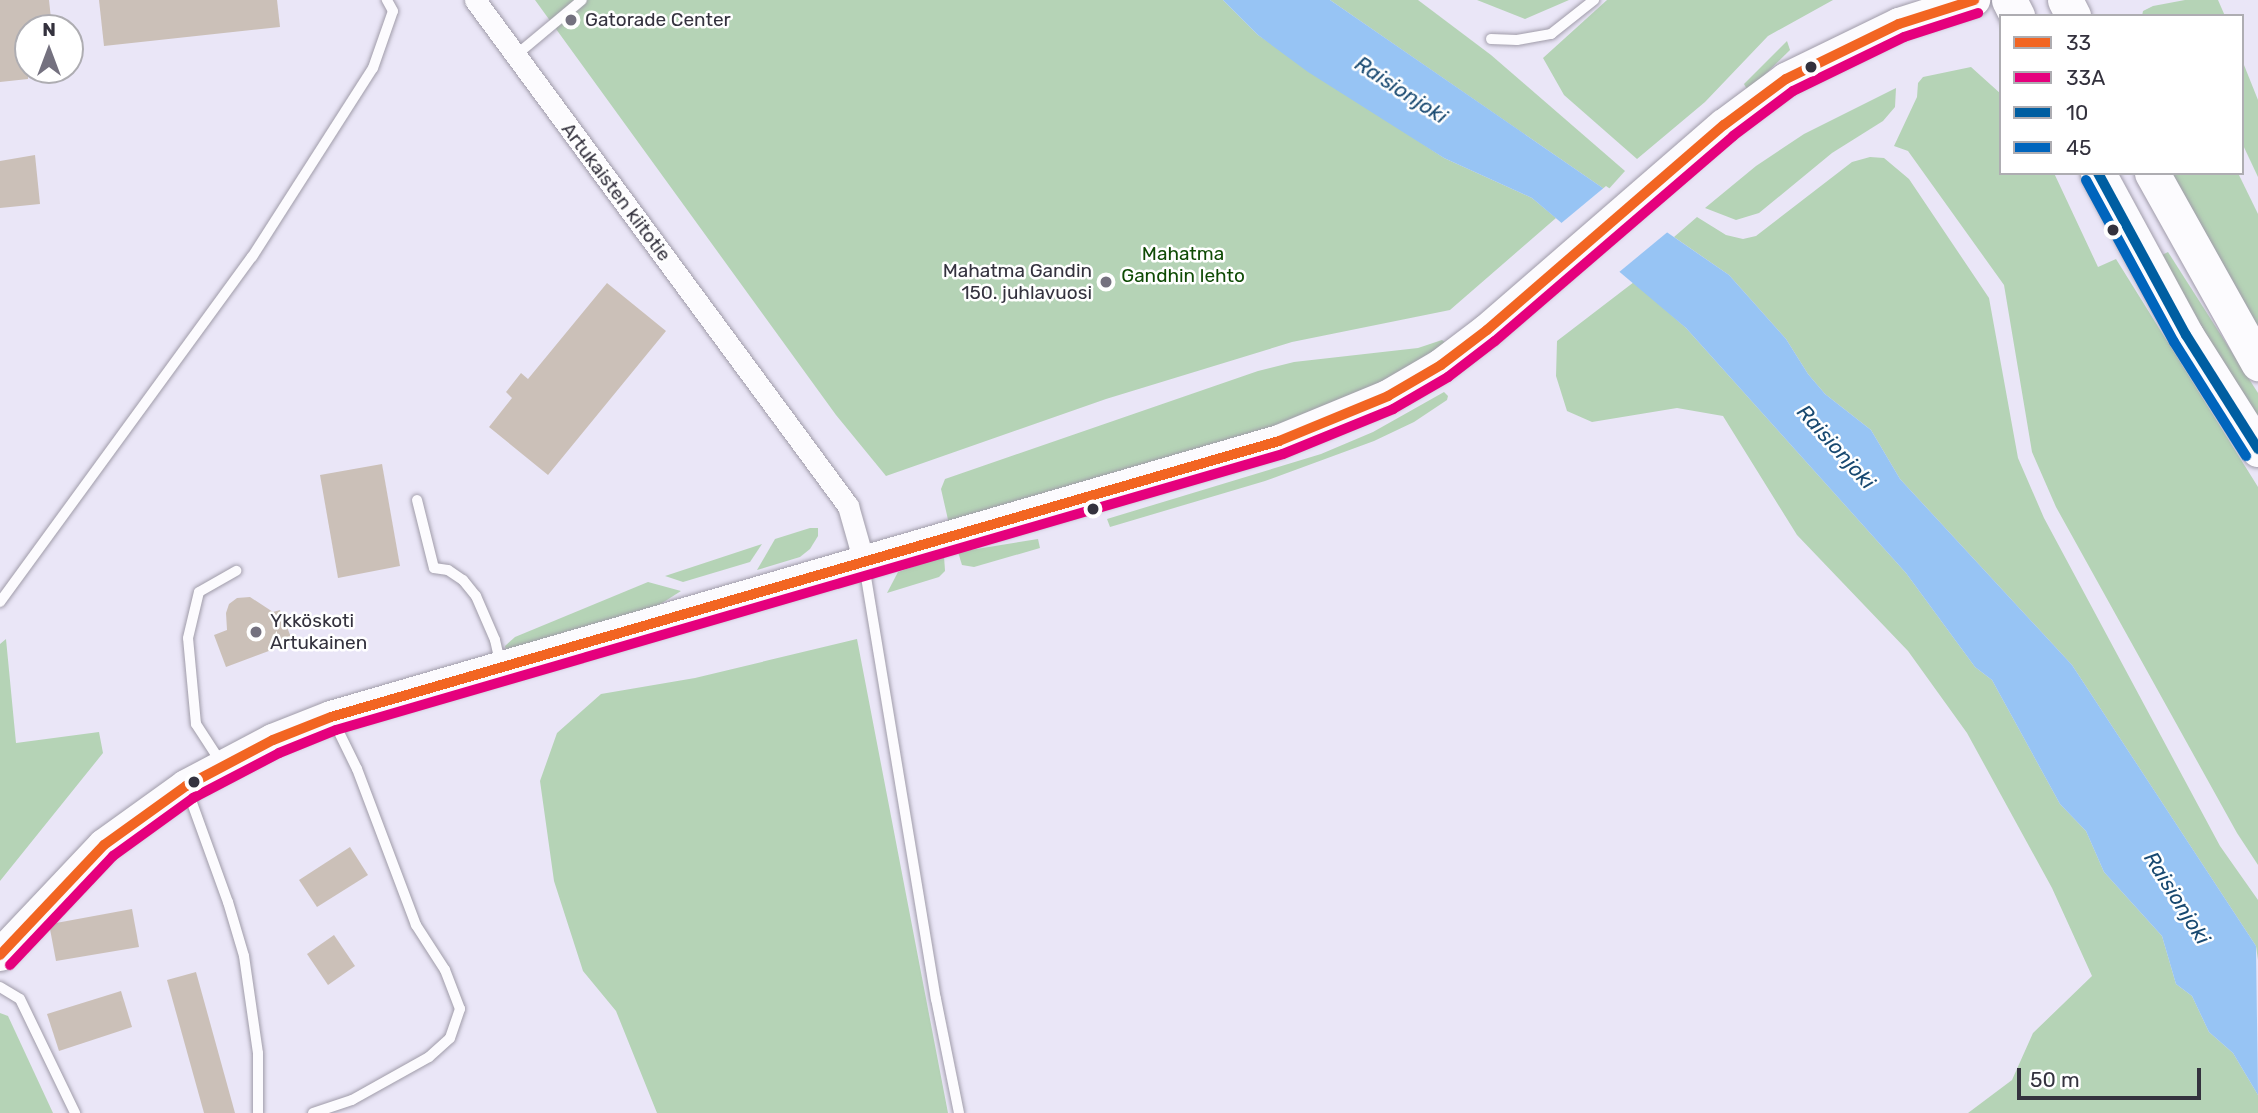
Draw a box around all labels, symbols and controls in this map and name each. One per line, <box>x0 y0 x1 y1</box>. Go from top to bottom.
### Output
place label: Gatorade Center <box>585 9 731 31</box>
marker: Gatorade Center <box>563 12 579 28</box>
north arrow <box>14 14 84 84</box>
legend <box>1999 14 2244 175</box>
text: N <box>42 18 56 41</box>
text: 33 <box>2066 30 2091 55</box>
water label: Raisionjoki <box>1350 51 1452 129</box>
unlabelled marker <box>1804 60 1818 74</box>
text: 33A <box>2066 65 2105 90</box>
text: 10 <box>2066 100 2088 125</box>
street label: Artukaisten kiitotie <box>557 118 675 266</box>
text: 45 <box>2066 135 2092 160</box>
unlabelled marker <box>2106 223 2120 237</box>
park label: Mahatma Gandhin lehto <box>1121 243 1245 287</box>
place label: Mahatma Gandin 150. juhlavuosi <box>943 260 1092 304</box>
marker: Mahatma Gandin 150. juhlavuosi <box>1098 274 1114 290</box>
water label: Raisionjoki <box>1792 400 1880 494</box>
unlabelled marker <box>1086 502 1100 516</box>
place label: Ykköskoti Artukainen <box>270 610 367 654</box>
marker: Ykköskoti Artukainen <box>248 624 264 640</box>
unlabelled marker <box>187 775 201 789</box>
water label: Raisionjoki <box>2138 847 2216 949</box>
scale bar <box>2020 1054 2204 1098</box>
text: 50 m <box>2030 1067 2080 1092</box>

